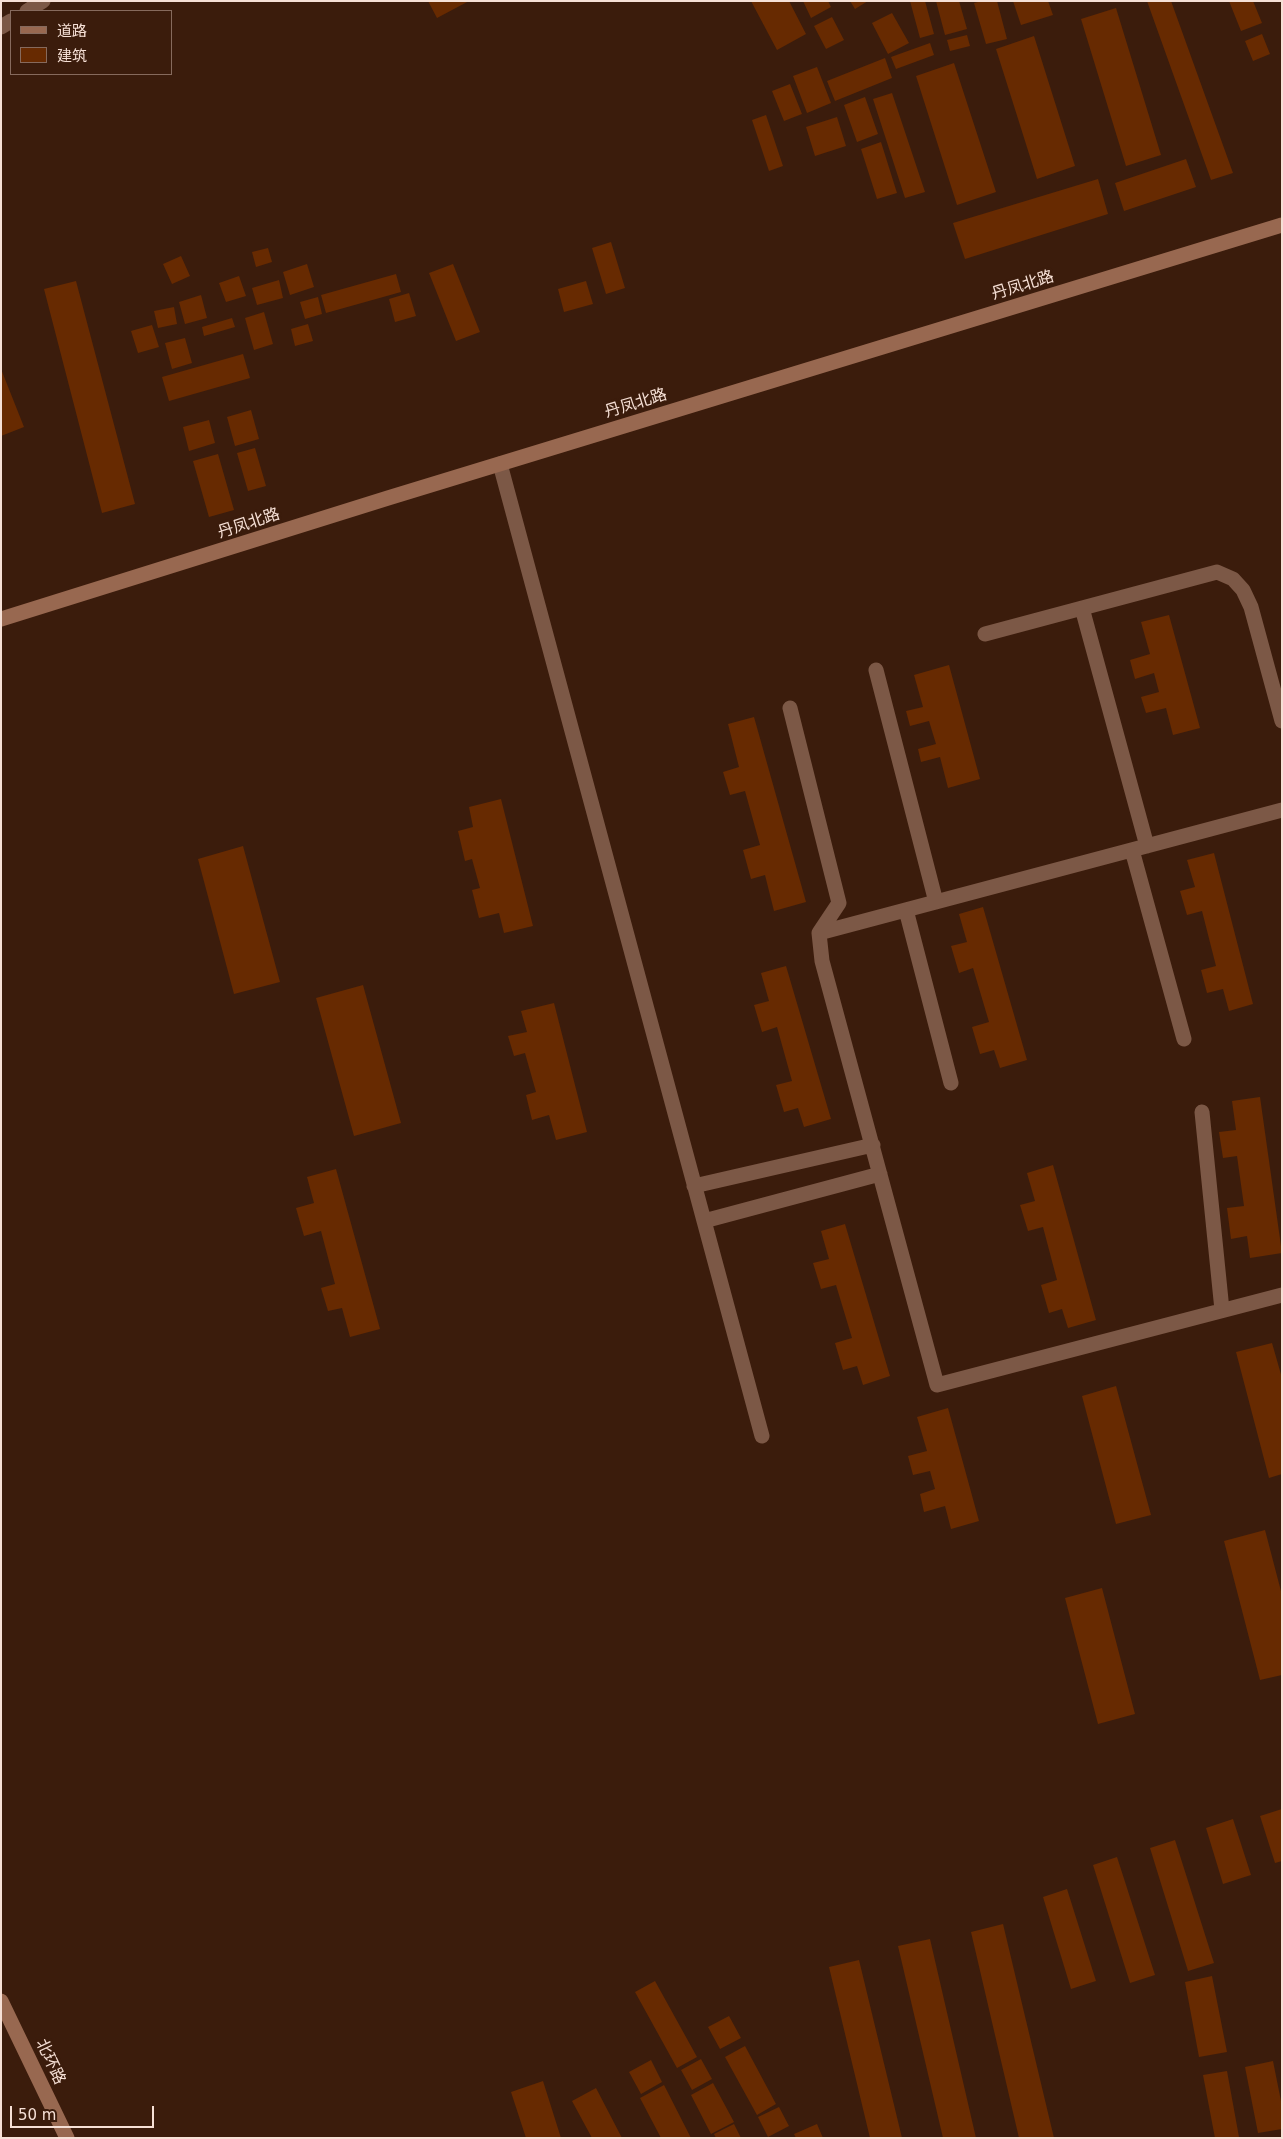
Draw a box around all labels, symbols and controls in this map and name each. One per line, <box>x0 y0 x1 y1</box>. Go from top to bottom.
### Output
legend <box>10 10 172 75</box>
text: 道路 <box>57 22 87 40</box>
text: 建筑 <box>57 47 87 65</box>
street label: 丹凤北路 <box>990 267 1056 305</box>
street label: 丹凤北路 <box>603 385 669 423</box>
street label: 丹凤北路 <box>216 505 282 543</box>
street label: 北环路 <box>31 2036 69 2088</box>
scale bar <box>12 2096 156 2128</box>
text: 50 m <box>18 2106 56 2124</box>

